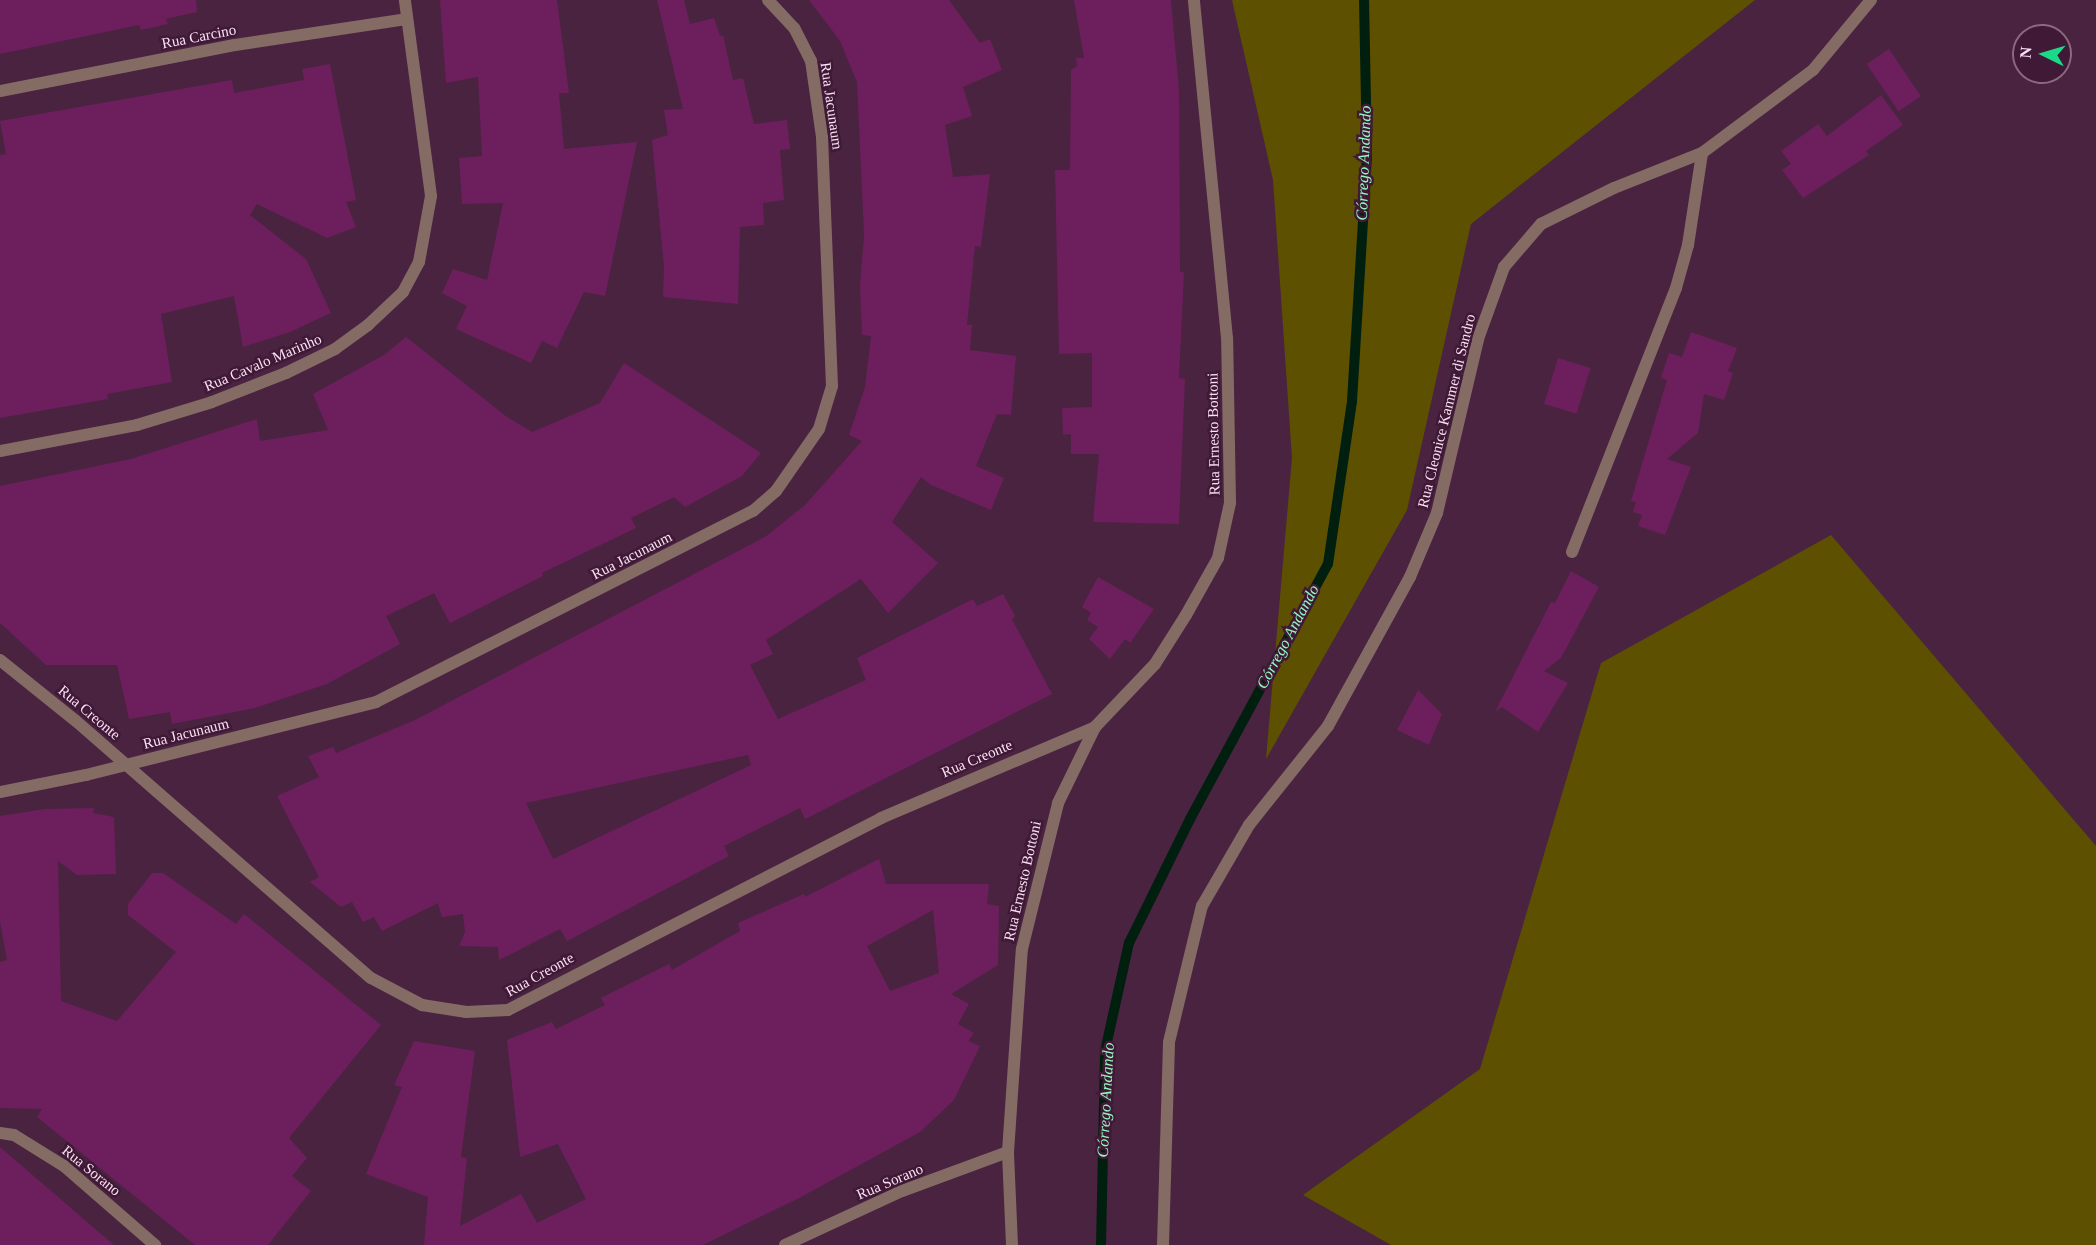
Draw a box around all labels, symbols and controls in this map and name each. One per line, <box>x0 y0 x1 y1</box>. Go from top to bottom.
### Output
street label: Rua Carcino <box>160 21 238 53</box>
north arrow <box>2012 24 2072 84</box>
text: N <box>2017 46 2035 59</box>
street label: Rua Jacunaum <box>816 61 846 151</box>
water label: Córrego Andando <box>1352 105 1376 221</box>
street label: Rua Cleonice Kammer di Sandro <box>1414 312 1480 510</box>
street label: Rua Cavalo Marinho <box>202 330 324 396</box>
street label: Rua Ernesto Bottoni <box>1204 373 1224 495</box>
street label: Rua Jacunaum <box>589 528 675 584</box>
water label: Córrego Andando <box>1252 582 1324 692</box>
street label: Rua Creonte <box>54 682 124 744</box>
street label: Rua Jacunaum <box>141 715 231 753</box>
street label: Rua Creonte <box>939 736 1015 782</box>
street label: Rua Ernesto Bottoni <box>1000 819 1046 943</box>
street label: Rua Creonte <box>503 949 577 1001</box>
water label: Córrego Andando <box>1093 1042 1119 1158</box>
street label: Rua Sorano <box>58 1142 124 1200</box>
street label: Rua Sorano <box>854 1160 926 1204</box>

